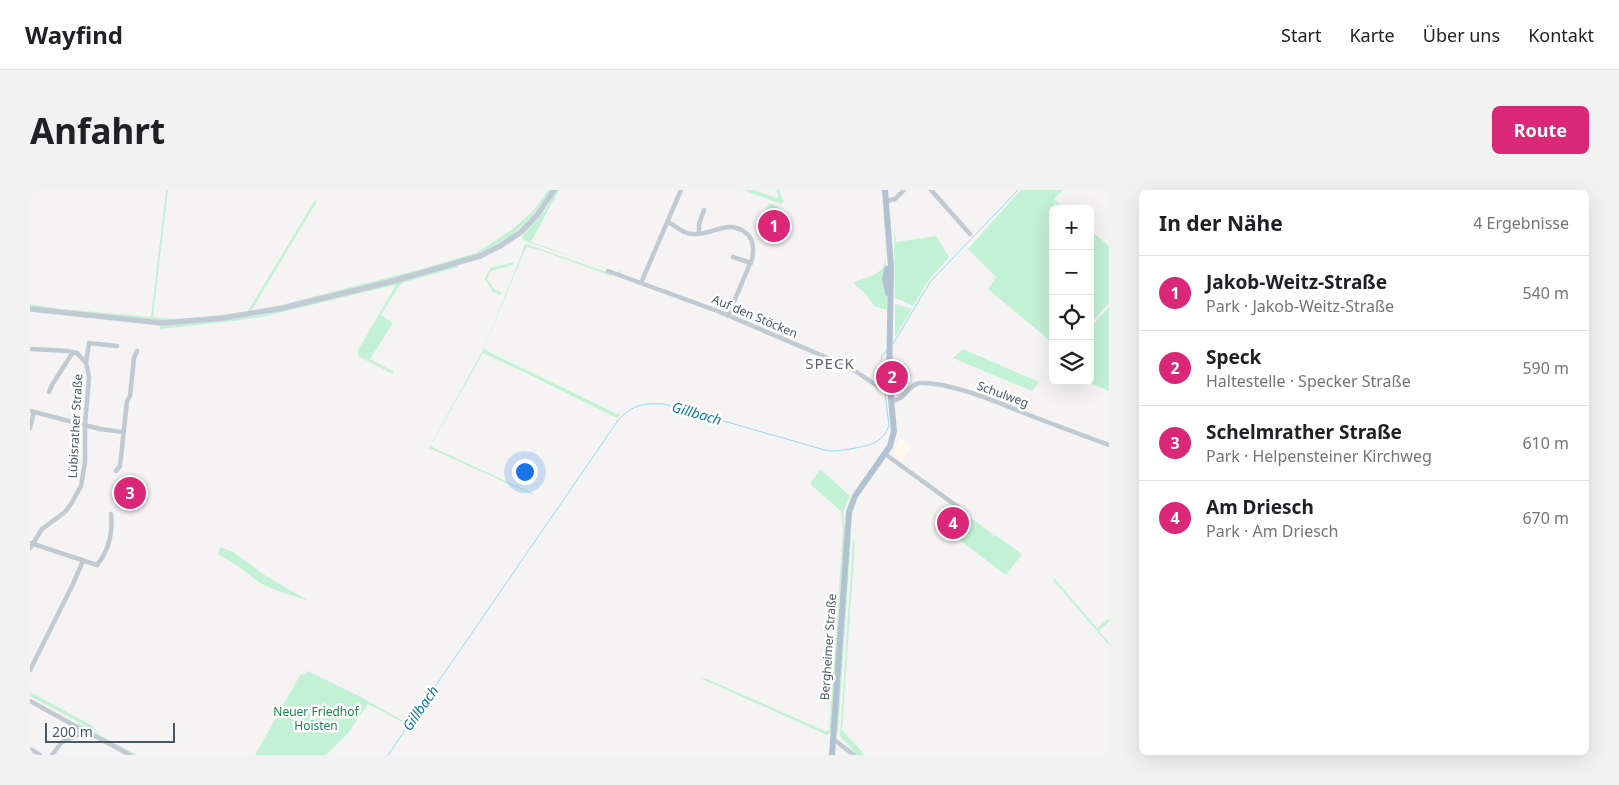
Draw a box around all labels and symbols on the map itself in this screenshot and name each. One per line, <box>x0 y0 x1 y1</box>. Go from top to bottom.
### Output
pin: 1 <box>758 207 790 245</box>
street label: Auf den Stöcken <box>710 290 800 342</box>
district label: SPECK <box>805 353 855 373</box>
pin: 2 <box>876 358 908 396</box>
street label: Lübisrather Straße <box>64 373 86 479</box>
street label: Schulweg <box>975 377 1031 411</box>
water label: Gillbach <box>670 397 724 429</box>
your location <box>512 459 538 485</box>
pin: 3 <box>114 474 146 512</box>
pin: 4 <box>937 504 969 542</box>
street label: Bergheimer Straße <box>816 593 840 701</box>
water label: Gillbach <box>398 682 442 734</box>
park label: Neuer Friedhof Hoisten <box>273 703 360 734</box>
scale bar <box>45 720 175 743</box>

